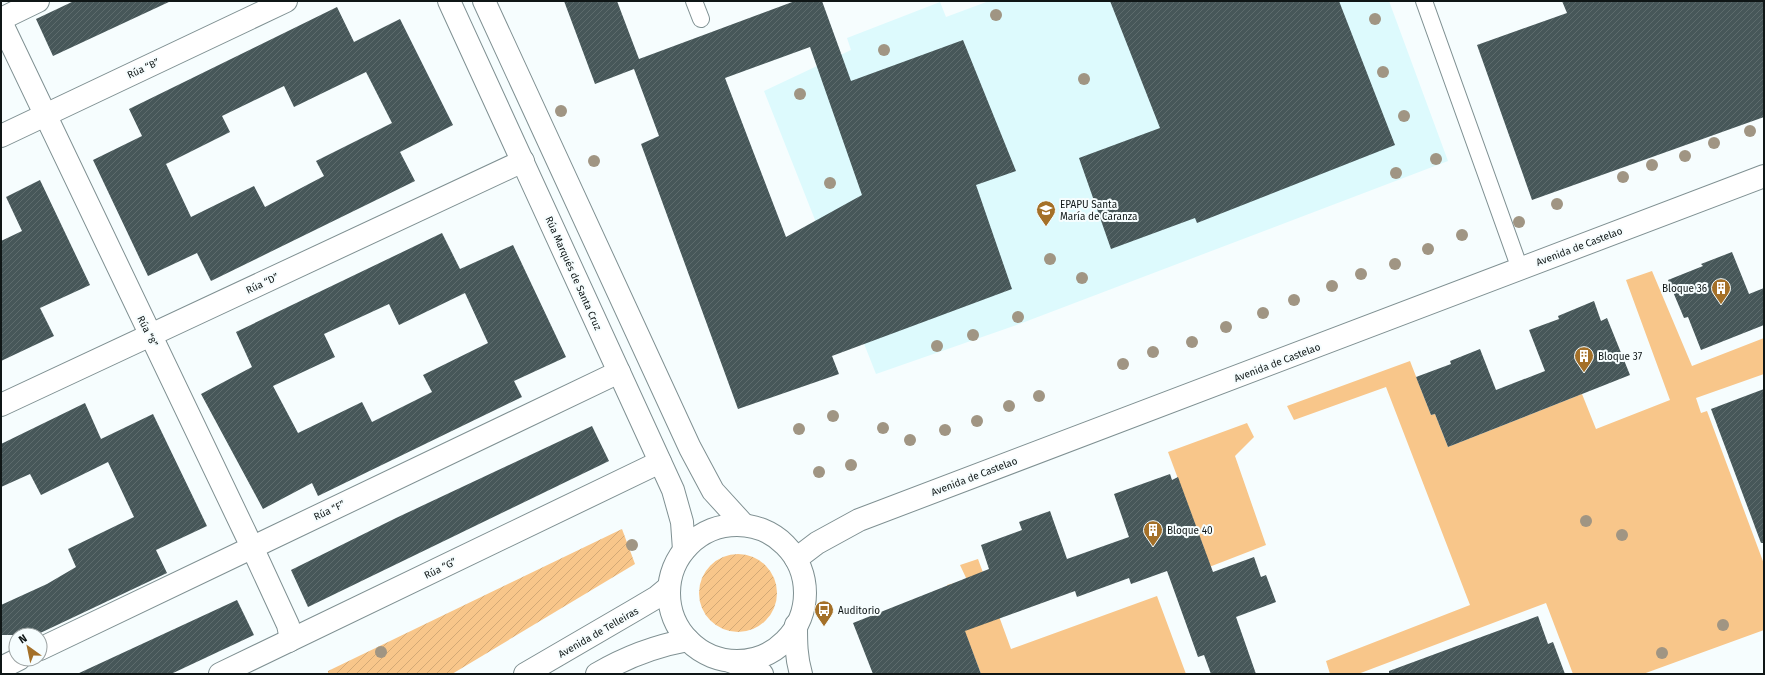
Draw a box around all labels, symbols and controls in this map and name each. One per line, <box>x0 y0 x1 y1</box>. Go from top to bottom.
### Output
street label: Rúa “B” <box>125 55 161 82</box>
school or university icon: EPAPU Santa María de Caranza <box>1035 199 1057 227</box>
place label: EPAPU Santa María de Caranza <box>1060 199 1137 223</box>
street label: Rúa Marqués de Santa Cruz <box>543 214 605 333</box>
street label: Avenida de Castelao <box>1535 225 1624 269</box>
street label: Rúa “D” <box>244 270 281 297</box>
building icon: Bloque 36 <box>1710 277 1732 305</box>
place label: Bloque 36 <box>1662 283 1707 295</box>
street label: Rúa “8” <box>134 313 161 349</box>
street label: Avenida de Castelao <box>1233 341 1322 385</box>
building icon: Bloque 37 <box>1573 345 1595 373</box>
place label: Bloque 37 <box>1598 351 1643 363</box>
street label: Avenida de Castelao <box>930 455 1019 499</box>
street label: Rúa “F” <box>312 498 347 523</box>
building icon: Bloque 40 <box>1142 519 1164 547</box>
place label: Bloque 40 <box>1167 525 1213 537</box>
street label: Rúa “G” <box>422 555 458 582</box>
bus stop icon: Auditorio <box>813 599 835 627</box>
street label: Avenida de Telleiras <box>556 605 641 661</box>
place label: Auditorio <box>838 605 880 617</box>
north arrow <box>8 627 48 667</box>
text: N <box>16 632 29 646</box>

